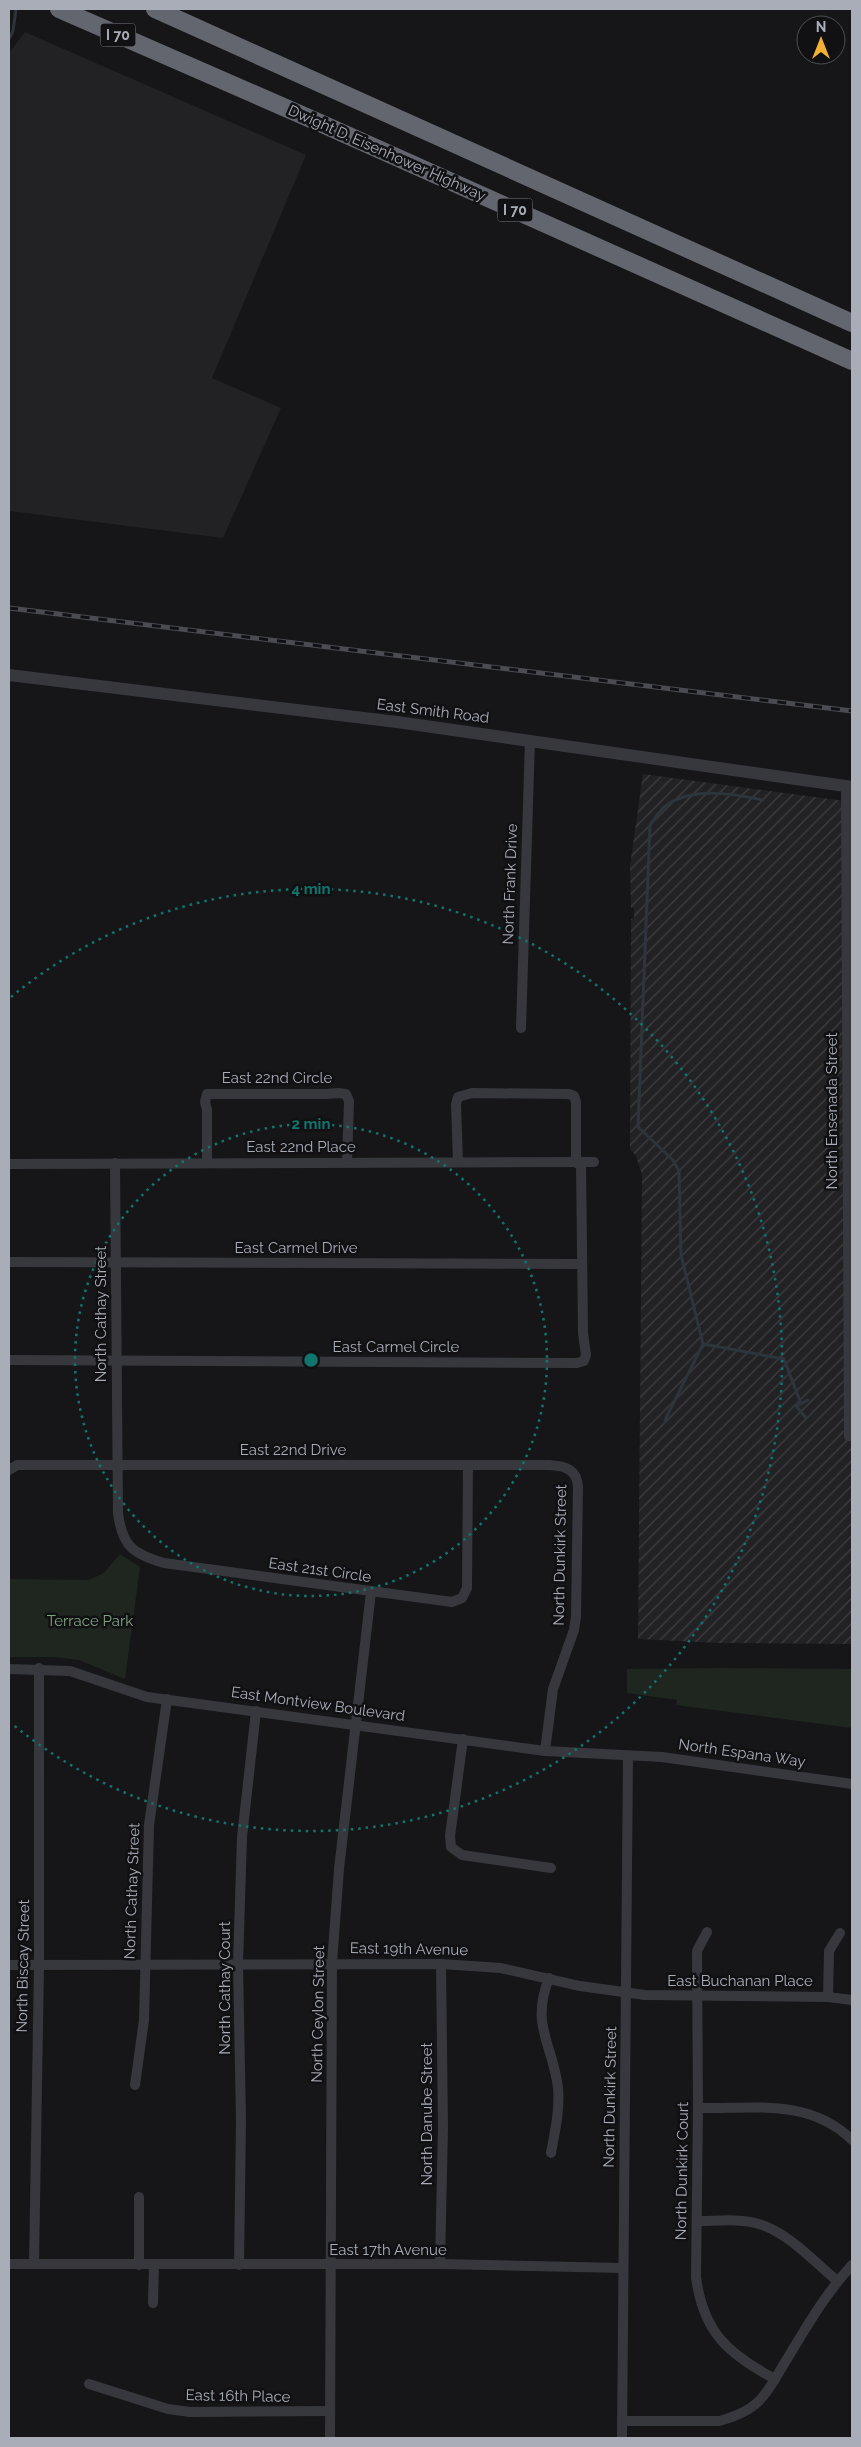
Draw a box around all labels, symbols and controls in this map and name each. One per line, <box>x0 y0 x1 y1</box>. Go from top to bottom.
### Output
north arrow <box>796 15 846 65</box>
text: N <box>816 19 826 35</box>
road number: I 70 <box>100 24 136 46</box>
street label: Dwight D. Eisenhower Highway <box>285 101 489 205</box>
road number: I 70 <box>498 198 532 222</box>
street label: East Smith Road <box>376 695 490 727</box>
street label: North Frank Drive <box>499 823 521 945</box>
text: 4 min <box>291 880 331 898</box>
street label: North Ensenada Street <box>823 1033 841 1189</box>
street label: East 22nd Circle <box>222 1069 332 1087</box>
text: 2 min <box>292 1115 330 1133</box>
street label: East 22nd Place <box>246 1138 356 1156</box>
street label: East Carmel Drive <box>235 1239 358 1257</box>
street label: North Cathay Street <box>92 1246 110 1382</box>
street label: East Carmel Circle <box>333 1338 460 1356</box>
centre of rings <box>302 1351 320 1369</box>
street label: East 22nd Drive <box>240 1441 347 1459</box>
street label: North Dunkirk Street <box>550 1484 570 1626</box>
street label: East 21st Circle <box>268 1554 373 1586</box>
park label: Terrace Park <box>47 1612 133 1630</box>
street label: East Montview Boulevard <box>230 1683 406 1725</box>
street label: North Espana Way <box>677 1735 807 1771</box>
street label: North Cathay Street <box>121 1822 143 1960</box>
street label: North Biscay Street <box>13 1899 33 2033</box>
street label: North Cathay Court <box>216 1921 234 2055</box>
street label: East 19th Avenue <box>350 1939 469 1959</box>
street label: North Ceylon Street <box>308 1945 328 2083</box>
street label: East Buchanan Place <box>667 1972 813 1990</box>
street label: North Dunkirk Street <box>600 2026 620 2168</box>
street label: North Danube Street <box>418 2042 436 2186</box>
street label: North Dunkirk Court <box>672 2102 692 2240</box>
street label: East 17th Avenue <box>329 2241 447 2259</box>
street label: East 16th Place <box>185 2386 291 2406</box>

